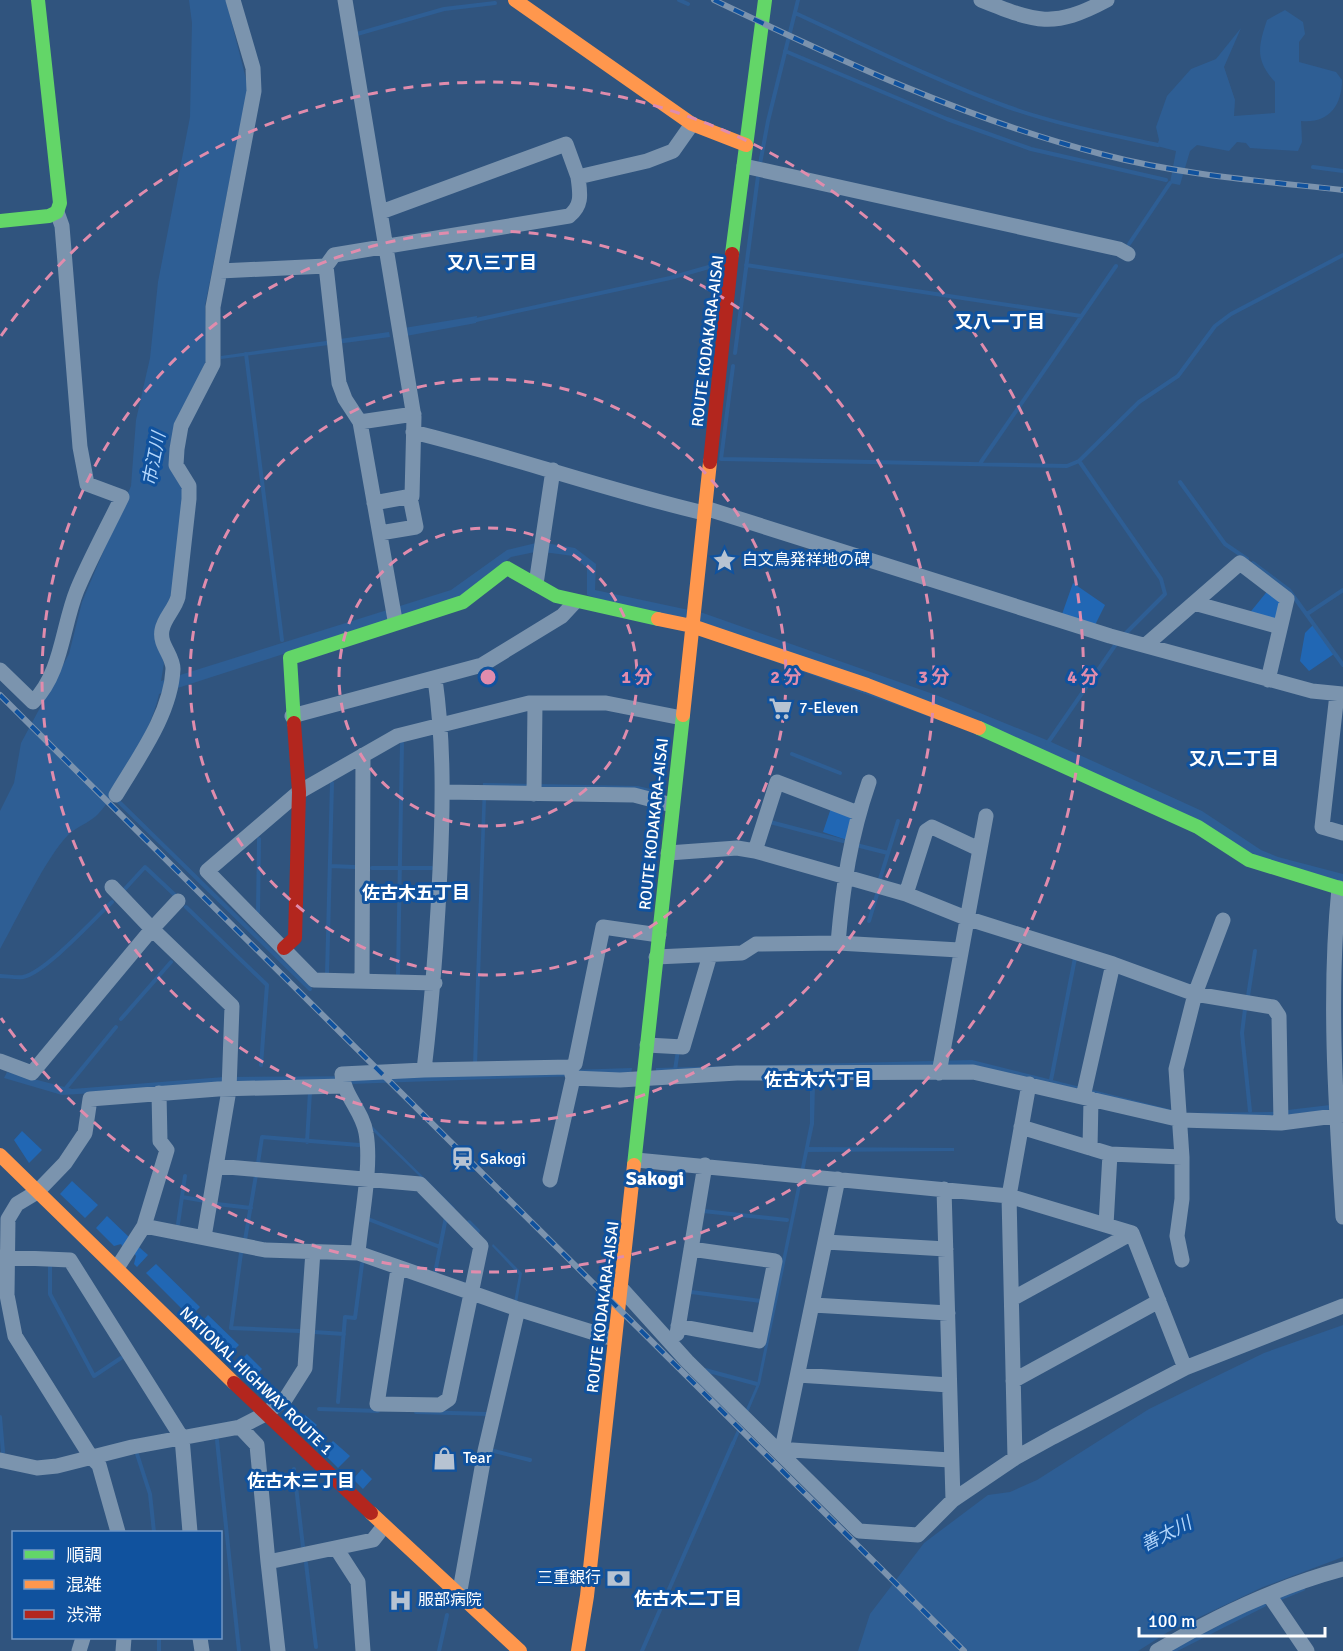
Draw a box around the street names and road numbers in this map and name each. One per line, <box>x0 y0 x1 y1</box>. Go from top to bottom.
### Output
street label: ROUTE KODAKARA-AISAI <box>688 254 728 428</box>
street label: ROUTE KODAKARA-AISAI <box>635 737 673 911</box>
street label: ROUTE KODAKARA-AISAI <box>583 1220 623 1394</box>
street label: NATIONAL HIGHWAY ROUTE 1 <box>175 1303 337 1459</box>

